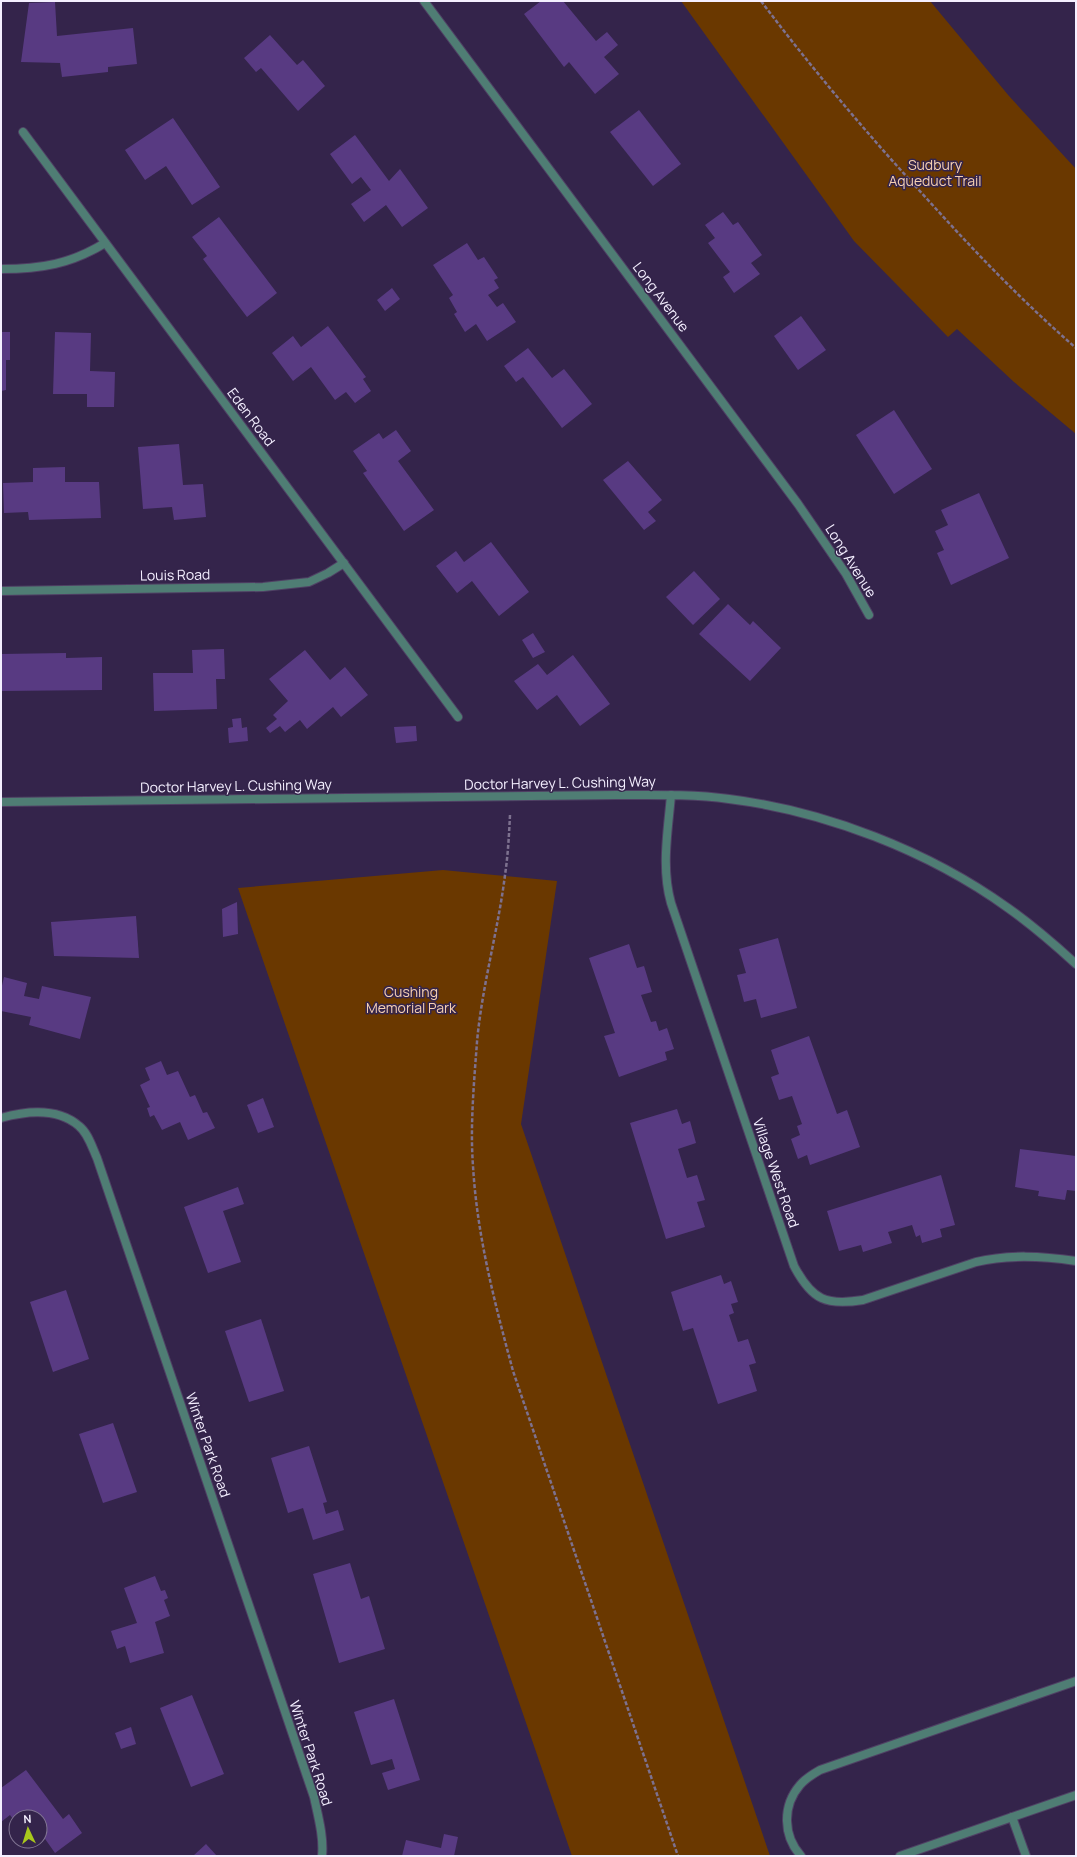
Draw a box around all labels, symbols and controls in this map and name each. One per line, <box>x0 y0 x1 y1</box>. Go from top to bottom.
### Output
park label: Sudbury Aqueduct Trail <box>888 155 982 190</box>
street label: Long Avenue <box>629 258 694 335</box>
street label: Eden Road <box>223 384 280 450</box>
street label: Long Avenue <box>821 521 881 601</box>
street label: Louis Road <box>140 564 210 585</box>
street label: Doctor Harvey L. Cushing Way <box>464 771 657 794</box>
street label: Doctor Harvey L. Cushing Way <box>140 774 333 797</box>
park label: Cushing Memorial Park <box>366 982 457 1017</box>
street label: Village West Road <box>749 1116 804 1230</box>
street label: Winter Park Road <box>182 1390 235 1500</box>
street label: Winter Park Road <box>286 1698 337 1808</box>
north arrow <box>8 1809 48 1849</box>
text: N <box>23 1811 32 1826</box>

